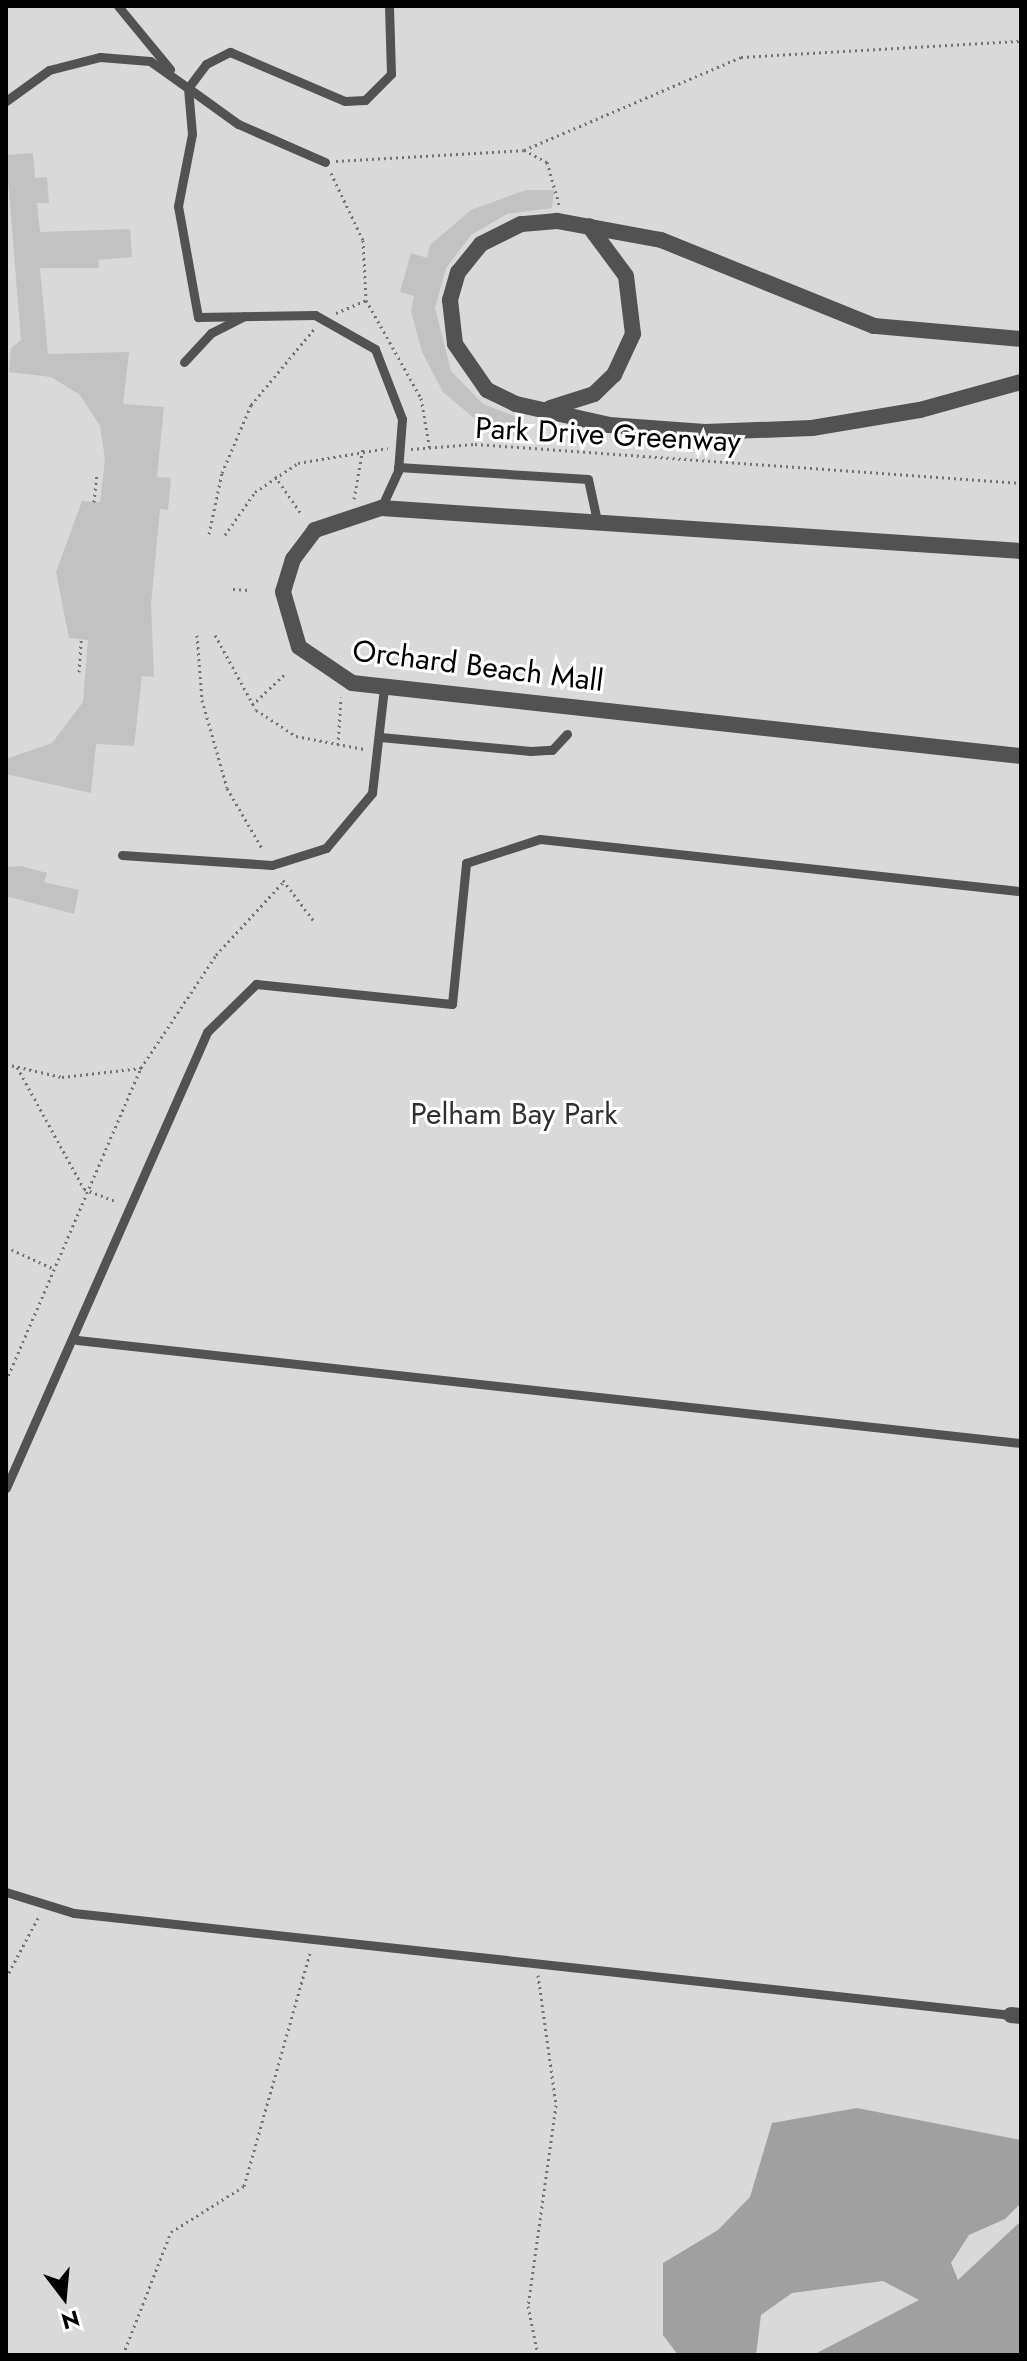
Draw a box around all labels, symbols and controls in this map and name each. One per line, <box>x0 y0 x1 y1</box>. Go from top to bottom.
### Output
street label: Park Drive Greenway <box>474 410 742 460</box>
street label: Orchard Beach Mall <box>350 633 606 699</box>
park label: Pelham Bay Park <box>410 1096 618 1132</box>
north arrow <box>24 2257 104 2337</box>
text: N <box>58 2302 83 2338</box>

